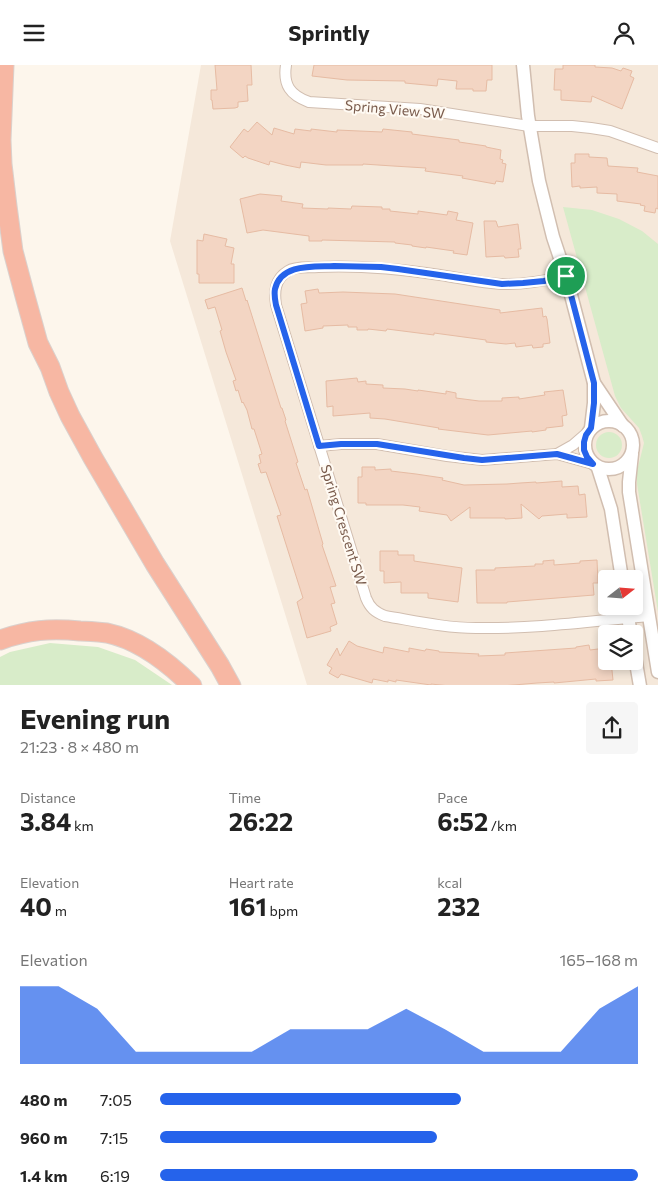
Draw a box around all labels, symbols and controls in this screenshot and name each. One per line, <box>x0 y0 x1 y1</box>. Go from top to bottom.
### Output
icon: menu <box>20 19 48 47</box>
text: Sprintly <box>288 19 370 46</box>
icon: person <box>610 19 638 47</box>
street label: Spring View SW <box>344 96 446 122</box>
pin <box>545 255 587 297</box>
icon: arrive <box>552 262 580 290</box>
street label: Spring Crescent SW <box>318 462 370 588</box>
north arrow <box>598 570 642 615</box>
map controls <box>598 570 643 670</box>
button: layers <box>598 625 643 670</box>
text: Evening run <box>20 701 170 735</box>
button: share <box>586 702 638 754</box>
text: 21:23 · 8 × 480 m <box>20 737 139 756</box>
text: Distance <box>20 789 76 806</box>
text: Time <box>229 789 261 806</box>
text: Pace <box>437 789 468 806</box>
text: 3.84 <box>20 806 71 836</box>
text: 26:22 <box>229 806 293 836</box>
text: 6:52 <box>437 806 488 836</box>
text: km <box>71 817 94 834</box>
text: /km <box>488 817 517 834</box>
text: Elevation <box>20 874 79 891</box>
text: Heart rate <box>229 874 294 891</box>
text: kcal <box>437 874 462 891</box>
text: 40 <box>20 891 52 921</box>
text: 161 <box>229 891 267 921</box>
text: 232 <box>437 891 480 921</box>
text: m <box>52 902 67 919</box>
text: bpm <box>267 902 298 919</box>
text: Elevation <box>20 950 88 969</box>
text: 165–168 m <box>560 950 638 969</box>
text: 480 m <box>20 1090 67 1109</box>
text: 7:05 <box>100 1090 132 1109</box>
text: 960 m <box>20 1128 67 1147</box>
text: 7:15 <box>100 1128 128 1147</box>
text: 1.4 km <box>20 1166 67 1185</box>
text: 6:19 <box>100 1166 130 1185</box>

